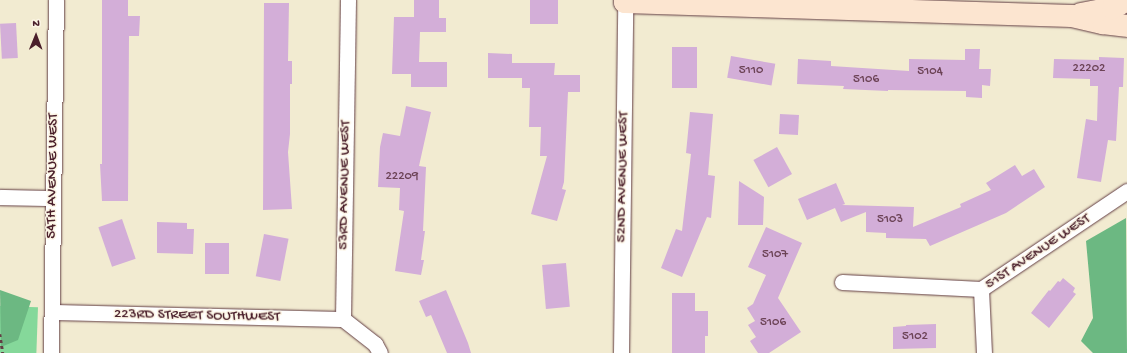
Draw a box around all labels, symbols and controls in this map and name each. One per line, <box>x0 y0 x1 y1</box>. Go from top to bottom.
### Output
north arrow <box>16 16 56 56</box>
text: N <box>33 18 40 30</box>
house number: 22202 <box>1073 61 1105 77</box>
house number: 5110 <box>739 63 763 79</box>
house number: 5104 <box>917 64 943 80</box>
house number: 5106 <box>853 72 879 88</box>
street label: 52ND AVENUE WEST <box>613 111 633 243</box>
street label: 54TH AVENUE WEST <box>43 113 63 239</box>
street label: 53RD AVENUE WEST <box>335 120 355 250</box>
house number: 22209 <box>385 169 419 185</box>
street label: 51ST AVENUE WEST <box>982 210 1094 294</box>
house number: 5103 <box>877 212 903 228</box>
house number: 5107 <box>762 247 788 263</box>
street label: 223RD STREET SOUTHWEST <box>114 306 280 326</box>
house number: 5106 <box>760 315 786 331</box>
house number: 5102 <box>902 329 928 345</box>

